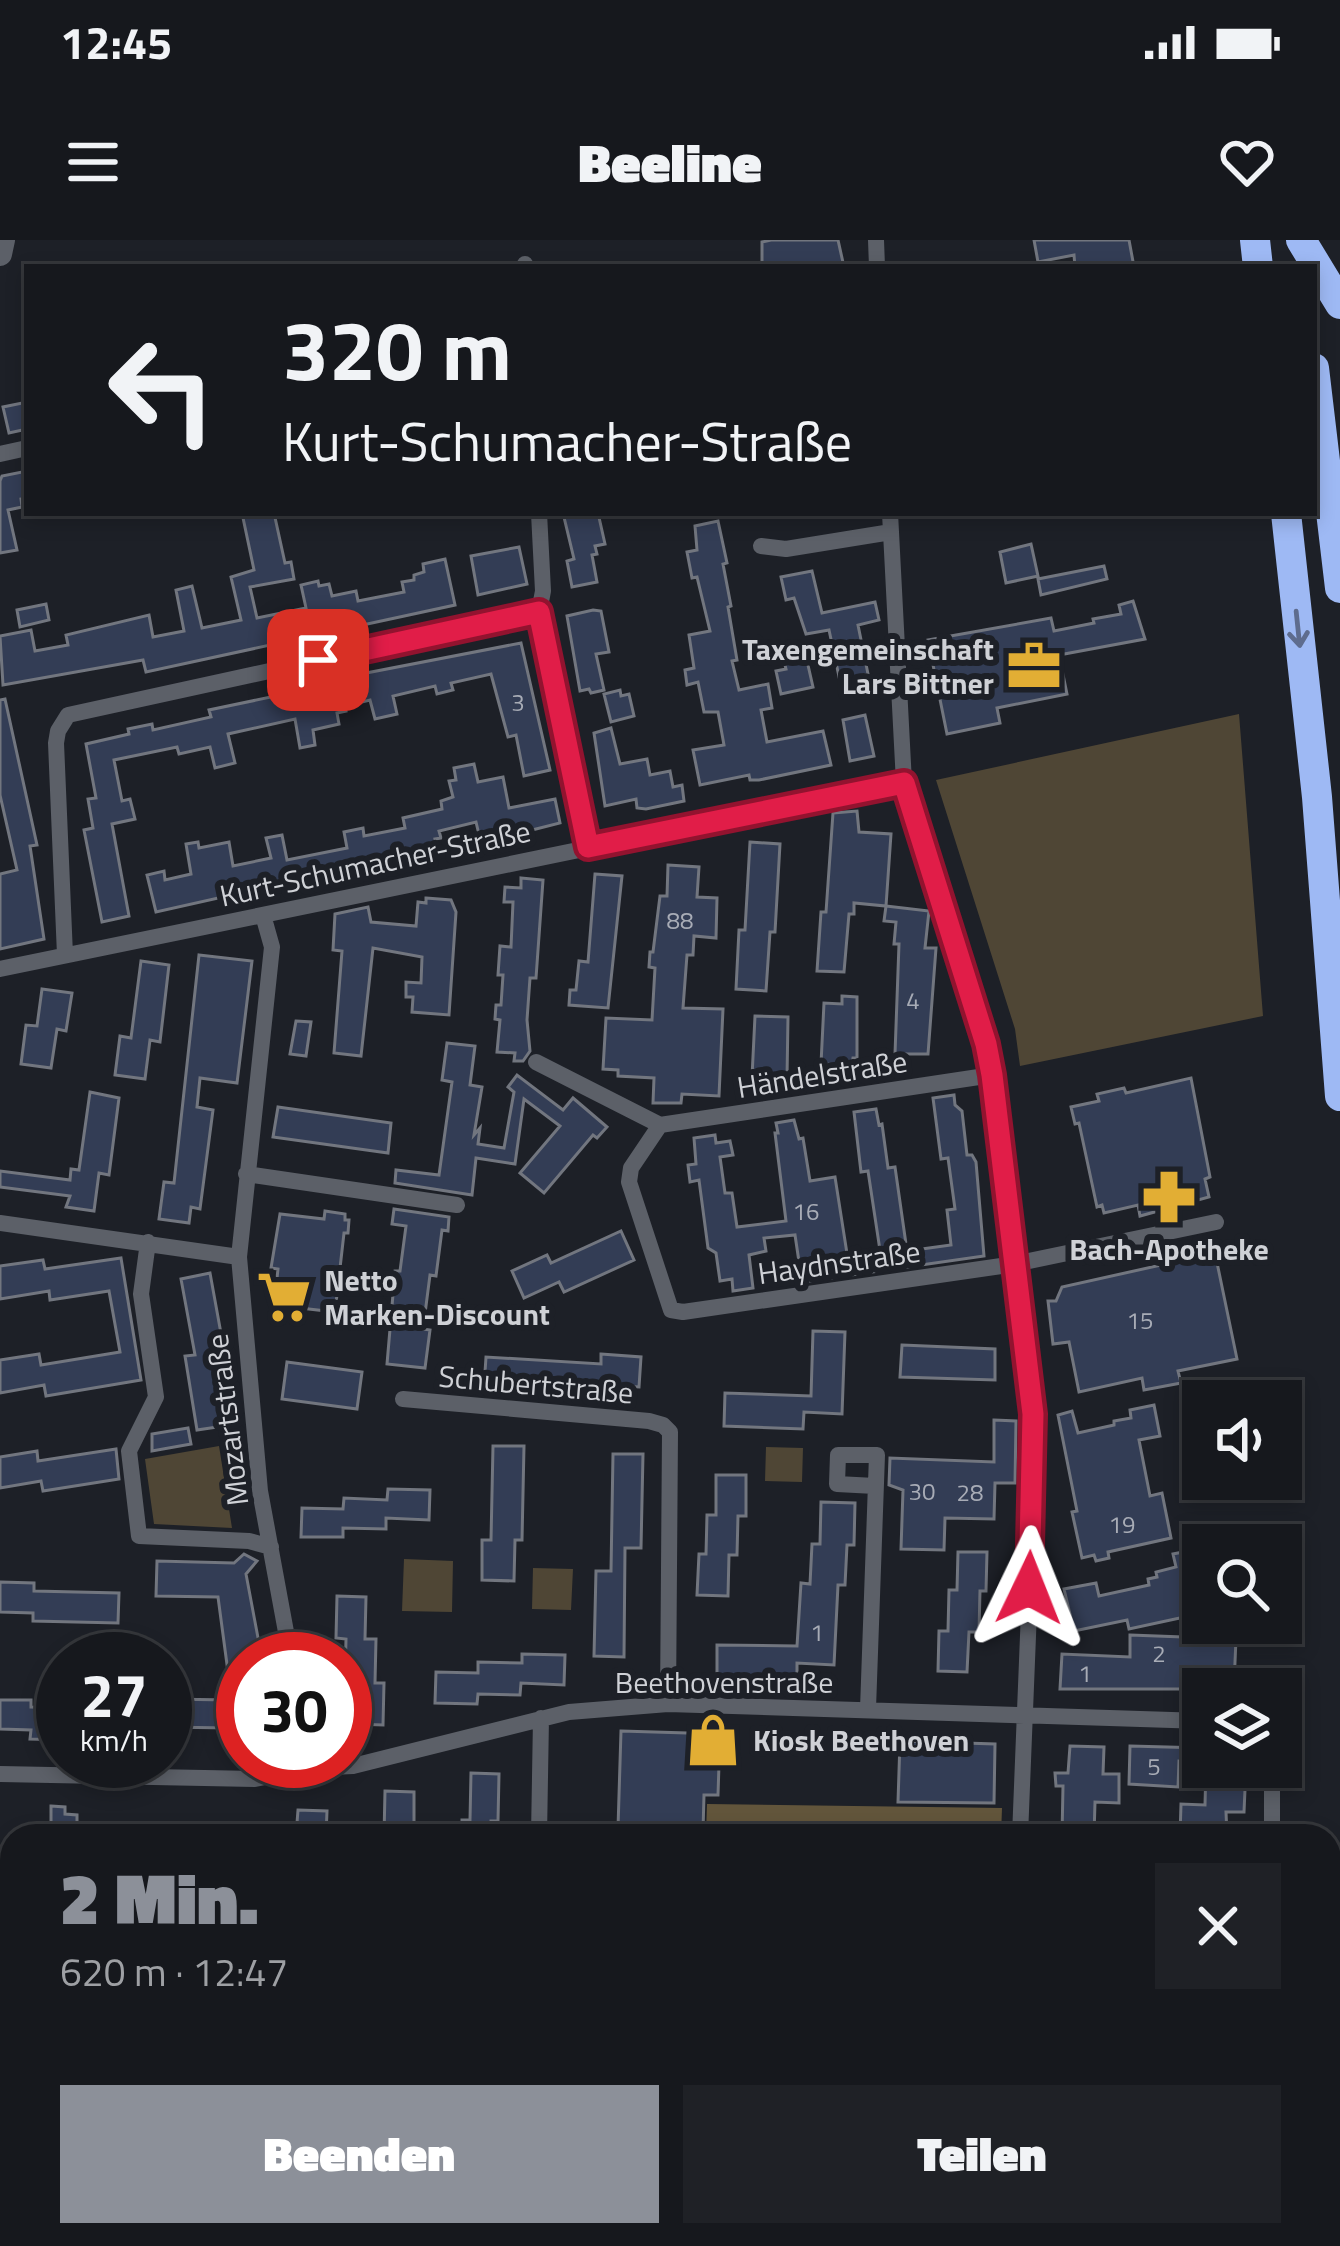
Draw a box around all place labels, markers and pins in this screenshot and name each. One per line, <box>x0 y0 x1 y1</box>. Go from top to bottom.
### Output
pin <box>267 609 369 711</box>
place label: Taxengemeinschaft Lars Bittner <box>742 626 994 706</box>
office icon: Taxengemeinschaft Lars Bittner <box>1005 637 1063 695</box>
pharmacy icon: Bach-Apotheke <box>1140 1168 1198 1226</box>
place label: Bach-Apotheke <box>1069 1226 1269 1272</box>
place label: Netto Marken-Discount <box>324 1257 550 1337</box>
supermarket icon: Netto Marken-Discount <box>255 1268 313 1326</box>
shop icon: Kiosk Beethoven <box>684 1711 742 1769</box>
place label: Kiosk Beethoven <box>753 1717 969 1763</box>

